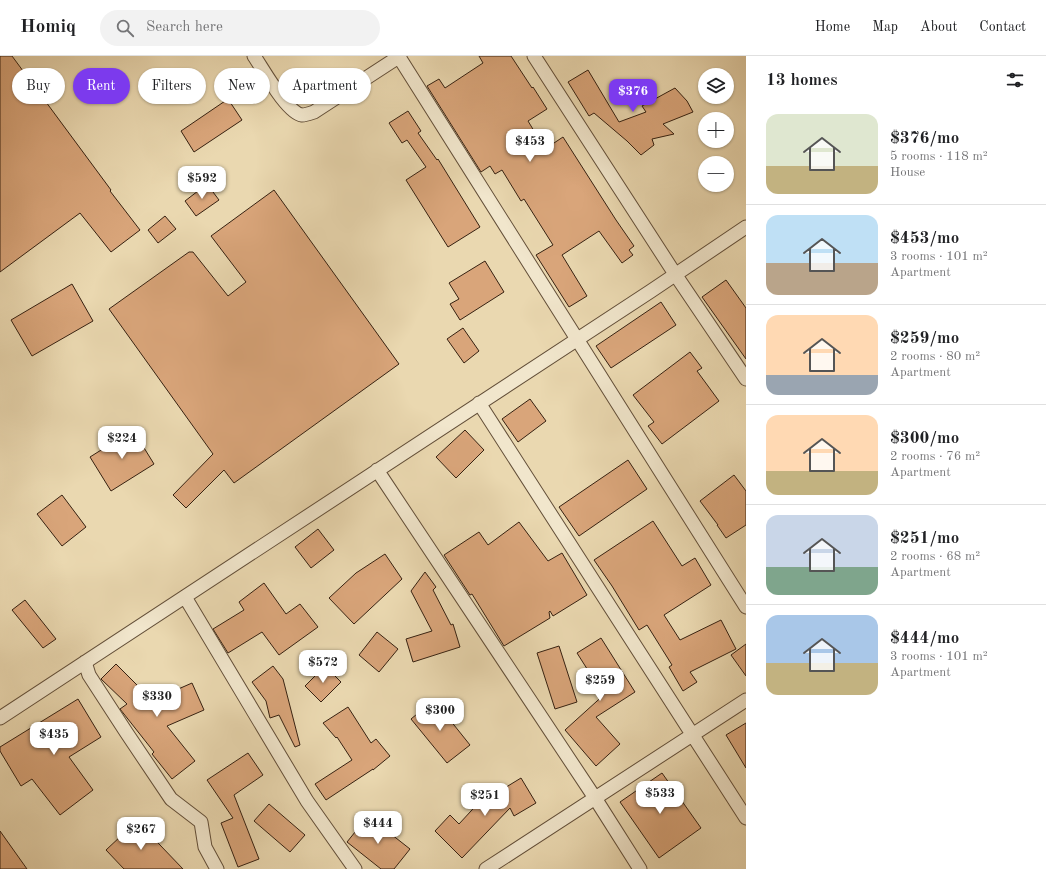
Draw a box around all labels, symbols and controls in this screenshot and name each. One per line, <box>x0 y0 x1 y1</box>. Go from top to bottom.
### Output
search box <box>100 10 380 46</box>
icon: search <box>114 17 136 39</box>
text: Homiq <box>20 18 76 37</box>
text: Search here <box>146 20 223 35</box>
text: Home <box>815 20 850 34</box>
text: Map <box>872 20 898 34</box>
text: About <box>920 20 957 34</box>
text: Contact <box>979 20 1026 34</box>
chip: Buy <box>12 68 65 104</box>
chip: Rent <box>73 68 130 104</box>
chip: Filters <box>138 68 206 104</box>
chip: New <box>214 68 270 104</box>
chip: Apartment <box>278 68 371 104</box>
map controls <box>698 68 734 192</box>
button: layers <box>698 68 734 104</box>
icon: filters <box>1004 69 1026 91</box>
text: 13 homes <box>766 72 838 89</box>
pin: $376 <box>609 79 657 113</box>
text: $376 <box>618 85 648 98</box>
button: + <box>698 112 734 148</box>
pin: $453 <box>506 129 554 163</box>
icon: home <box>798 130 846 178</box>
text: $376/mo <box>890 130 959 147</box>
text: $453 <box>515 135 545 148</box>
text: 5 rooms · 118 m² <box>890 150 988 163</box>
button: − <box>698 156 734 192</box>
pin: $592 <box>178 166 226 200</box>
text: House <box>890 166 925 179</box>
text: $592 <box>187 172 217 185</box>
text: $453/mo <box>890 230 959 247</box>
icon: home <box>798 231 846 279</box>
text: 3 rooms · 101 m² <box>890 250 988 263</box>
text: Apartment <box>890 266 951 279</box>
text: $259/mo <box>890 330 959 347</box>
icon: home <box>798 331 846 379</box>
text: 2 rooms · 80 m² <box>890 350 980 363</box>
text: Apartment <box>890 366 951 379</box>
pin: $224 <box>98 426 146 460</box>
text: $300/mo <box>890 430 959 447</box>
icon: home <box>798 431 846 479</box>
text: $224 <box>107 432 137 445</box>
text: 2 rooms · 76 m² <box>890 450 980 463</box>
text: Apartment <box>890 466 951 479</box>
text: $251/mo <box>890 530 959 547</box>
icon: home <box>798 531 846 579</box>
text: 2 rooms · 68 m² <box>890 550 980 563</box>
text: Apartment <box>890 566 951 579</box>
text: $444/mo <box>890 630 959 647</box>
icon: home <box>798 631 846 679</box>
pin: $572 <box>299 650 347 684</box>
text: 3 rooms · 101 m² <box>890 650 988 663</box>
text: $572 <box>308 656 338 669</box>
text: Apartment <box>890 666 951 679</box>
pin: $259 <box>576 668 624 702</box>
text: $259 <box>585 674 615 687</box>
pin: $330 <box>133 684 181 718</box>
text: $330 <box>142 690 172 703</box>
pin: $300 <box>416 698 464 732</box>
text: $300 <box>425 704 455 717</box>
pin: $435 <box>30 722 78 756</box>
text: $435 <box>39 728 69 741</box>
pin: $533 <box>636 781 684 815</box>
pin: $251 <box>461 783 509 817</box>
text: $533 <box>645 787 675 800</box>
text: $251 <box>470 789 500 802</box>
pin: $444 <box>354 811 402 845</box>
pin: $267 <box>117 817 165 851</box>
text: $444 <box>363 817 393 830</box>
text: $267 <box>126 823 156 836</box>

